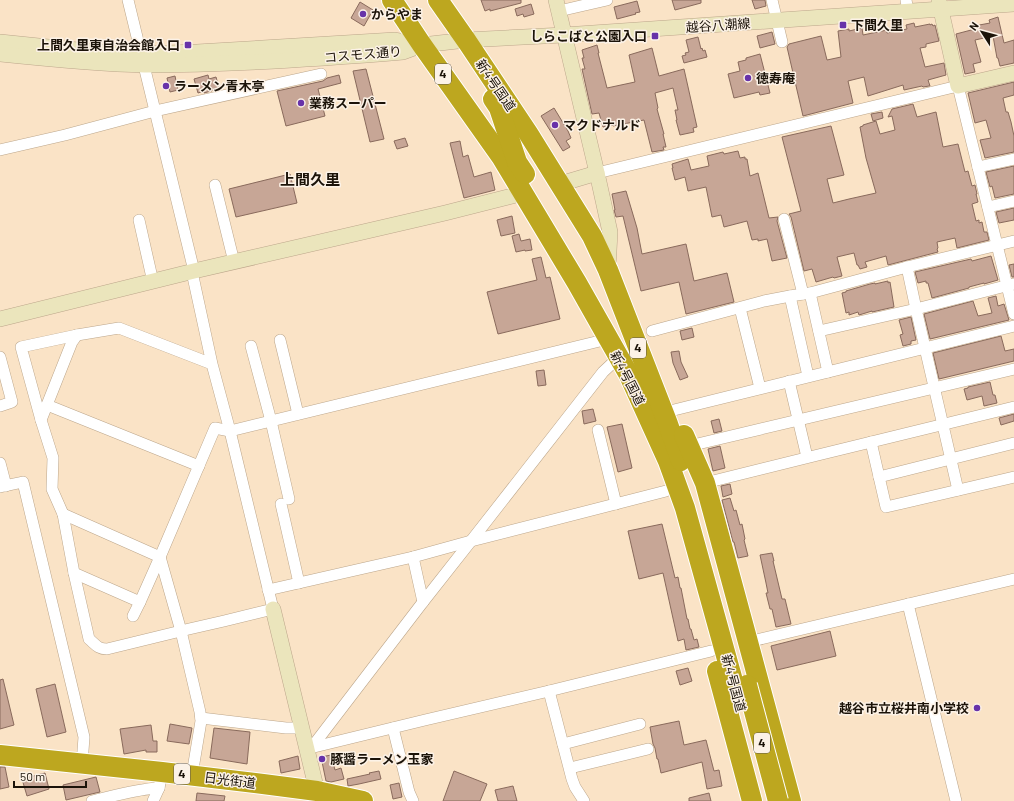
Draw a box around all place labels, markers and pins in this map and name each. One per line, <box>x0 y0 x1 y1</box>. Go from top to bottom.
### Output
place label: からやま <box>371 6 423 22</box>
marker: からやま <box>358 9 368 19</box>
place label: 下間久里 <box>851 17 903 33</box>
marker: 下間久里 <box>838 20 848 30</box>
place label: しらこばと公園入口 <box>530 28 647 44</box>
marker: しらこばと公園入口 <box>650 31 660 41</box>
place label: 上間久里東自治会館入口 <box>37 37 180 53</box>
marker: 上間久里東自治会館入口 <box>183 40 193 50</box>
place label: 徳寿庵 <box>756 70 795 86</box>
marker: 徳寿庵 <box>743 73 753 83</box>
place label: ラーメン青木亭 <box>174 78 264 94</box>
marker: ラーメン青木亭 <box>161 81 171 91</box>
place label: 業務スーパー <box>309 95 387 111</box>
marker: 業務スーパー <box>296 98 306 108</box>
place label: マクドナルド <box>563 117 641 133</box>
marker: マクドナルド <box>550 120 560 130</box>
place label: 越谷市立桜井南小学校 <box>839 700 969 716</box>
marker: 越谷市立桜井南小学校 <box>972 703 982 713</box>
place label: 豚醤ラーメン玉家 <box>330 751 433 767</box>
marker: 豚醤ラーメン玉家 <box>317 754 327 764</box>

